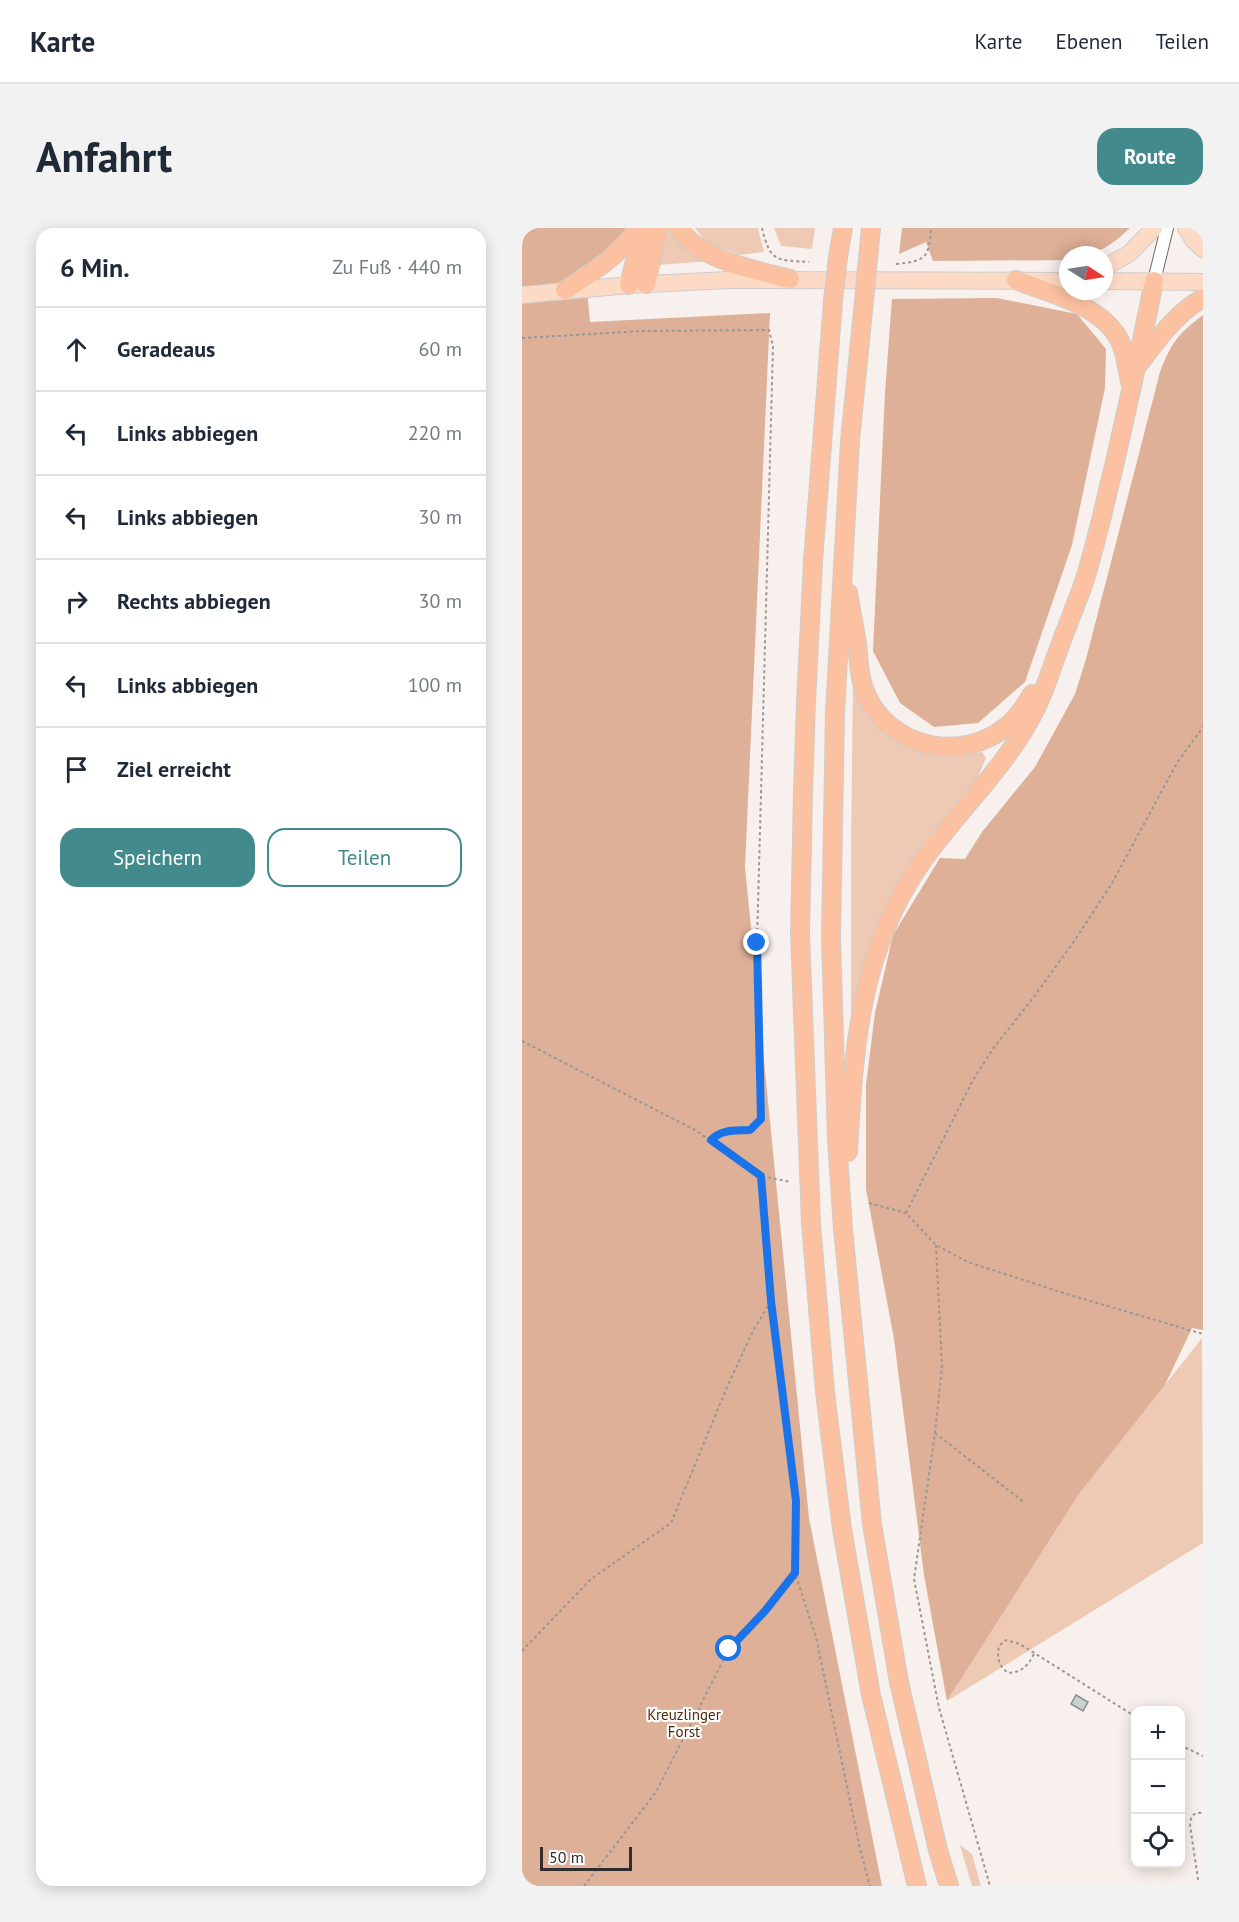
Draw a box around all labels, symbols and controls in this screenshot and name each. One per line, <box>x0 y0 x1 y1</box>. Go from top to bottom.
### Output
text: Karte <box>30 23 95 60</box>
text: Karte <box>975 28 1023 55</box>
text: Ebenen <box>1056 28 1122 55</box>
text: Teilen <box>1155 28 1209 55</box>
button: Route <box>1097 128 1203 185</box>
text: Anfahrt <box>36 129 172 184</box>
north arrow <box>1059 246 1113 300</box>
text: 6 Min. <box>60 251 130 284</box>
text: Zu Fuß · 440 m <box>332 254 462 280</box>
icon: ahead <box>60 333 93 366</box>
text: Geradeaus <box>117 335 215 363</box>
text: 60 m <box>419 336 462 362</box>
icon: left <box>60 417 93 450</box>
text: Links abbiegen <box>117 419 258 447</box>
text: 220 m <box>408 420 462 446</box>
icon: left <box>60 501 93 534</box>
text: Links abbiegen <box>117 503 258 531</box>
text: 30 m <box>419 504 462 530</box>
icon: right <box>60 585 93 618</box>
text: Rechts abbiegen <box>117 587 271 615</box>
text: 30 m <box>419 588 462 614</box>
icon: left <box>60 669 93 702</box>
text: Links abbiegen <box>117 671 258 699</box>
text: 100 m <box>408 672 462 698</box>
icon: arrive <box>60 753 93 786</box>
text: Ziel erreicht <box>117 755 231 783</box>
button: Speichern <box>60 828 255 887</box>
button: Teilen <box>267 828 462 887</box>
route end <box>743 929 769 955</box>
route start <box>715 1635 741 1661</box>
park label: Kreuzlinger Forst <box>647 1705 721 1741</box>
map controls <box>1131 1706 1185 1868</box>
button: + <box>1131 1706 1185 1760</box>
button: − <box>1131 1760 1185 1814</box>
button: locate <box>1131 1814 1185 1868</box>
scale bar <box>540 1844 632 1872</box>
text: 50 m <box>549 1847 584 1867</box>

